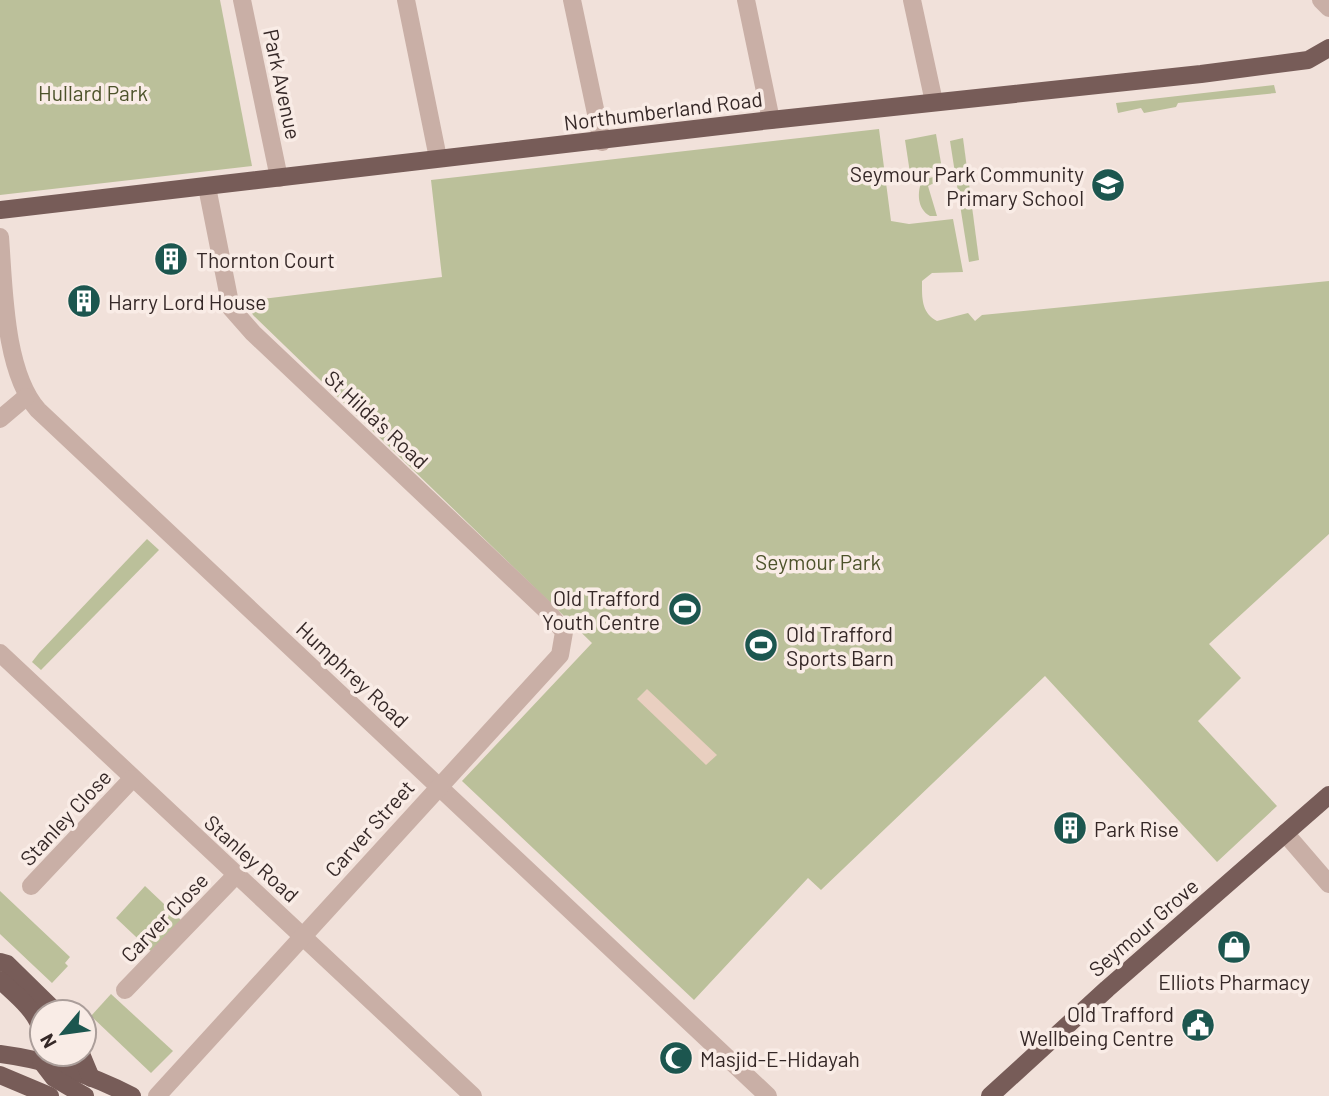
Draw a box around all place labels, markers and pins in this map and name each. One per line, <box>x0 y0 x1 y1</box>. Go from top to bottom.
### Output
place label: Seymour Park Community Primary School <box>850 161 1084 210</box>
school or university icon: Seymour Park Community Primary School <box>1089 166 1127 204</box>
building icon: Thornton Court <box>152 240 190 278</box>
place label: Thornton Court <box>196 247 335 272</box>
building icon: Harry Lord House <box>65 282 103 320</box>
place label: Harry Lord House <box>108 289 267 314</box>
place label: Old Trafford Youth Centre <box>542 585 660 634</box>
sports icon: Old Trafford Youth Centre <box>666 590 704 628</box>
place label: Old Trafford Sports Barn <box>786 621 894 670</box>
sports icon: Old Trafford Sports Barn <box>742 626 780 664</box>
building icon: Park Rise <box>1051 809 1089 847</box>
place label: Park Rise <box>1094 816 1179 841</box>
shop icon: Elliots Pharmacy <box>1215 928 1253 966</box>
place label: Elliots Pharmacy <box>1158 969 1310 994</box>
place label: Old Trafford Wellbeing Centre <box>1019 1001 1174 1050</box>
public building icon: Old Trafford Wellbeing Centre <box>1179 1006 1217 1044</box>
mosque icon: Masjid-E-Hidayah <box>657 1039 695 1077</box>
place label: Masjid-E-Hidayah <box>700 1046 860 1071</box>

